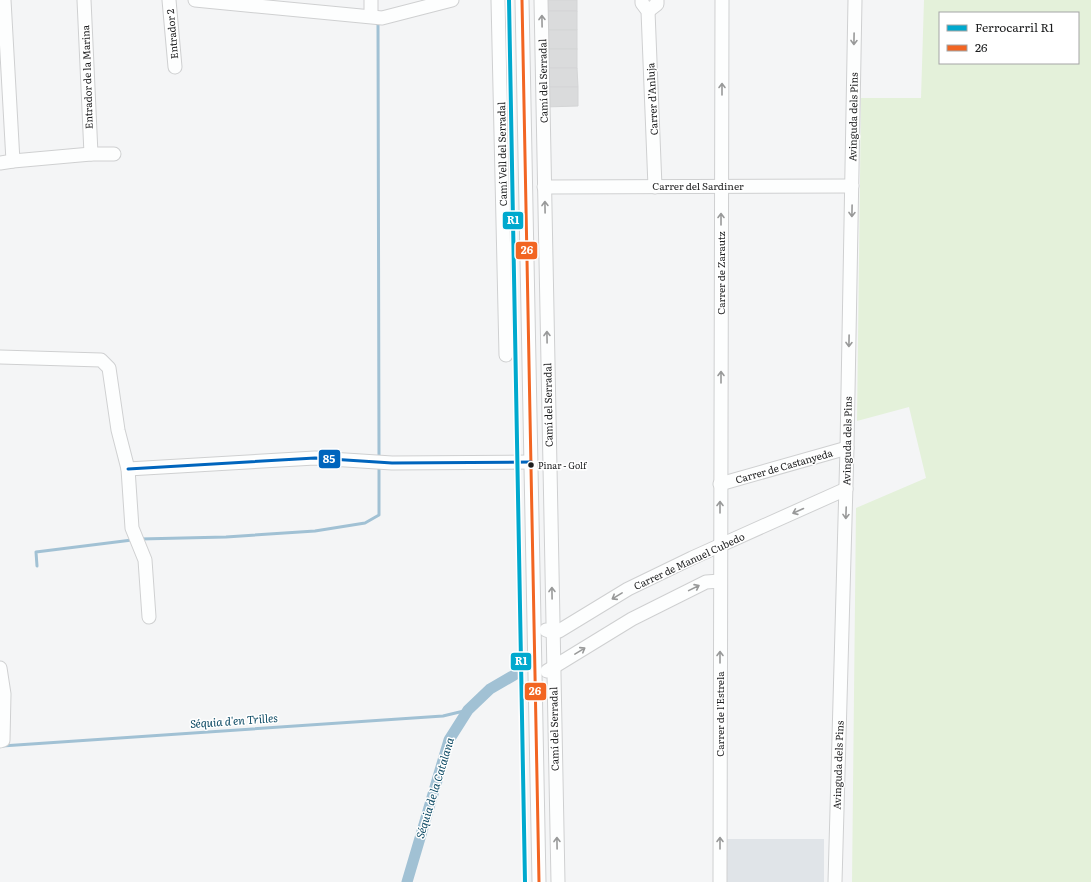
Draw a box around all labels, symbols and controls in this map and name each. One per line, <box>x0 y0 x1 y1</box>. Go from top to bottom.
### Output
street label: Entrador 2 <box>162 8 181 60</box>
legend <box>939 12 1079 64</box>
one-way arrow <box>538 15 545 28</box>
text: Ferrocarril R1 <box>975 18 1054 36</box>
street label: Entrador de la Marina <box>77 24 96 129</box>
one-way arrow <box>851 32 858 45</box>
street label: Camí del Serradal <box>534 38 551 123</box>
text: 26 <box>975 38 988 56</box>
street label: Carrer d'Anluja <box>642 62 661 136</box>
street label: Avinguda dels Pins <box>844 72 861 162</box>
one-way arrow <box>718 83 726 96</box>
street label: Camí Vell del Serradal <box>493 101 510 206</box>
street label: Carrer del Sardiner <box>652 178 744 193</box>
one-way arrow <box>541 201 549 214</box>
one-way arrow <box>848 204 855 217</box>
line badge: R1 <box>502 211 524 230</box>
text: R1 <box>507 211 520 227</box>
one-way arrow <box>717 213 725 226</box>
street label: Carrer de Zarautz <box>713 231 728 315</box>
line badge: 26 <box>515 241 538 260</box>
text: 26 <box>521 241 534 257</box>
one-way arrow <box>543 331 551 344</box>
one-way arrow <box>845 334 853 347</box>
street label: Camí del Serradal <box>539 362 556 447</box>
one-way arrow <box>717 371 725 384</box>
street label: Avinguda dels Pins <box>838 396 855 486</box>
street label: Carrer de Castanyeda <box>733 444 835 487</box>
line badge: 85 <box>318 449 341 469</box>
text: 85 <box>323 450 335 466</box>
place label: Pinar - Golf <box>538 458 588 472</box>
marker: Pinar - Golf <box>526 460 536 470</box>
one-way arrow <box>716 501 724 514</box>
one-way arrow <box>842 506 849 519</box>
one-way arrow <box>792 508 804 515</box>
street label: Carrer de Manuel Cubedo <box>631 528 747 593</box>
one-way arrow <box>688 584 700 591</box>
one-way arrow <box>548 587 556 600</box>
one-way arrow <box>612 592 623 600</box>
one-way arrow <box>574 646 586 654</box>
one-way arrow <box>716 651 724 664</box>
line badge: R1 <box>510 652 532 671</box>
text: R1 <box>515 652 528 668</box>
street label: Carrer de l'Estrela <box>712 671 727 757</box>
line badge: 26 <box>524 682 547 701</box>
text: 26 <box>529 682 542 698</box>
street label: Camí del Serradal <box>545 686 562 771</box>
water label: Séquia d'en Trilles <box>190 709 278 731</box>
street label: Avinguda dels Pins <box>828 720 847 810</box>
water label: Séquia de la Catalana <box>411 735 457 840</box>
one-way arrow <box>553 837 561 850</box>
one-way arrow <box>716 837 724 850</box>

